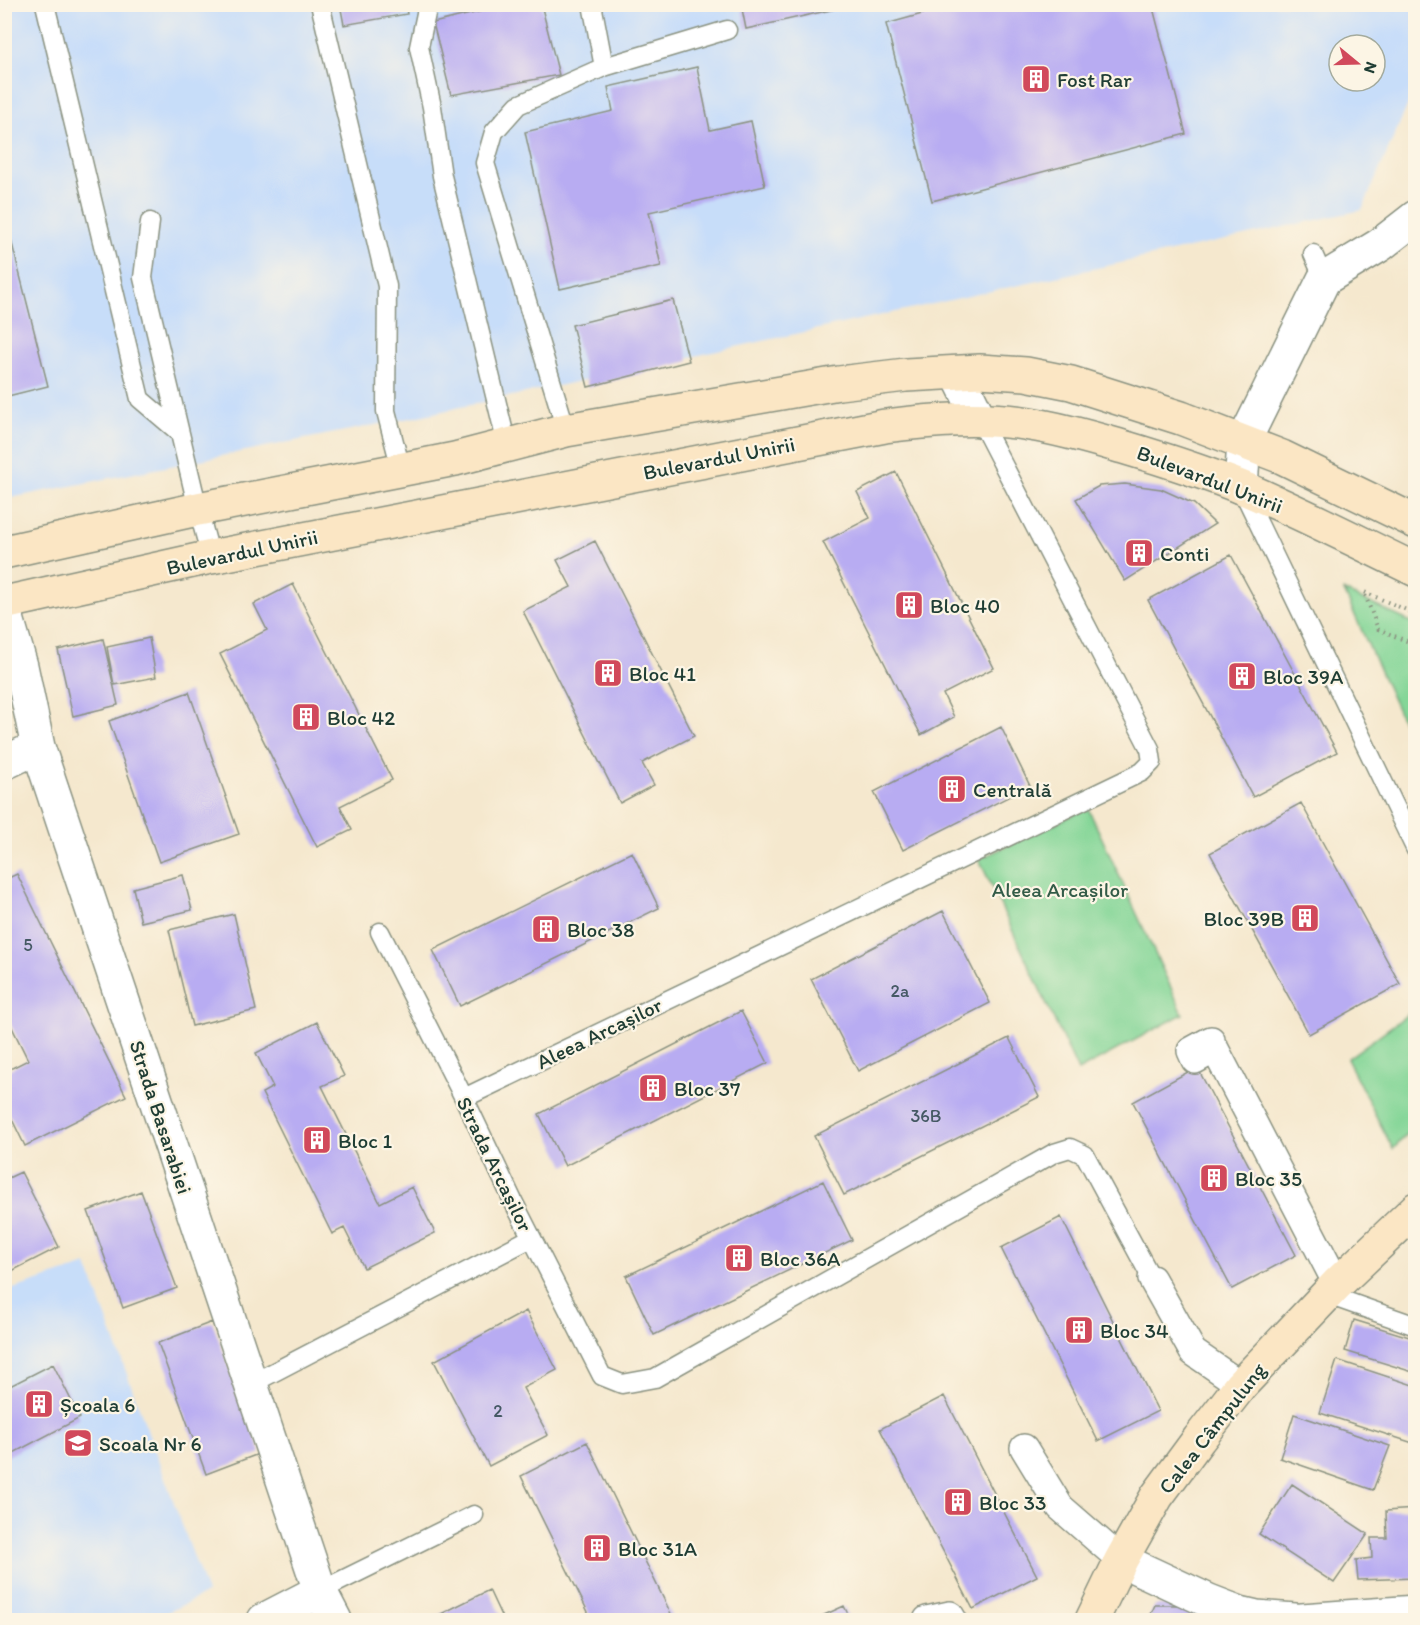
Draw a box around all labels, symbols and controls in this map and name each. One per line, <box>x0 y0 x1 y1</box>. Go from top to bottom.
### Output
north arrow <box>1327 33 1387 93</box>
text: N <box>1360 60 1381 76</box>
building icon: Fost Rar <box>1020 63 1052 95</box>
place label: Fost Rar <box>1057 67 1132 92</box>
street label: Bulevardul Unirii <box>641 431 797 485</box>
street label: Bulevardul Unirii <box>1134 440 1286 518</box>
street label: Bulevardul Unirii <box>164 524 320 580</box>
building icon: Conti <box>1123 537 1155 569</box>
place label: Conti <box>1160 541 1209 566</box>
building icon: Bloc 40 <box>893 589 925 621</box>
place label: Bloc 40 <box>930 593 1000 618</box>
building icon: Bloc 41 <box>592 657 624 689</box>
building icon: Bloc 39A <box>1226 660 1258 692</box>
place label: Bloc 41 <box>629 661 696 686</box>
place label: Bloc 39A <box>1263 664 1344 689</box>
building icon: Bloc 42 <box>290 701 322 733</box>
place label: Bloc 42 <box>327 705 395 730</box>
building icon: Centrală <box>936 773 968 805</box>
place label: Centrală <box>973 777 1052 802</box>
park label: Aleea Arcașilor <box>992 877 1128 902</box>
building icon: Bloc 39B <box>1289 902 1321 934</box>
place label: Bloc 39B <box>1203 906 1284 931</box>
building icon: Bloc 38 <box>530 913 562 945</box>
place label: Bloc 38 <box>567 917 635 942</box>
house number: 5 <box>23 934 33 956</box>
house number: 2a <box>891 980 910 1002</box>
street label: Aleea Arcașilor <box>532 992 666 1074</box>
street label: Strada Basarabiei <box>124 1037 198 1197</box>
building icon: Bloc 37 <box>637 1072 669 1104</box>
place label: Bloc 37 <box>674 1076 740 1101</box>
street label: Strada Arcașilor <box>452 1092 539 1236</box>
house number: 36B <box>911 1105 941 1127</box>
building icon: Bloc 1 <box>301 1124 333 1156</box>
place label: Bloc 1 <box>338 1128 393 1153</box>
building icon: Bloc 35 <box>1198 1162 1230 1194</box>
place label: Bloc 35 <box>1235 1166 1302 1191</box>
building icon: Bloc 36A <box>723 1242 755 1274</box>
place label: Bloc 36A <box>760 1246 841 1271</box>
building icon: Bloc 34 <box>1063 1314 1095 1346</box>
place label: Bloc 34 <box>1100 1318 1169 1343</box>
street label: Calea Câmpulung <box>1153 1357 1271 1499</box>
building icon: Școala 6 <box>23 1388 55 1420</box>
place label: Școala 6 <box>60 1392 135 1417</box>
house number: 2 <box>493 1400 503 1422</box>
school or university icon: Scoala Nr 6 <box>62 1427 94 1459</box>
place label: Scoala Nr 6 <box>99 1431 202 1456</box>
building icon: Bloc 33 <box>942 1486 974 1518</box>
place label: Bloc 33 <box>979 1490 1046 1515</box>
building icon: Bloc 31A <box>581 1532 613 1564</box>
place label: Bloc 31A <box>618 1536 698 1561</box>

